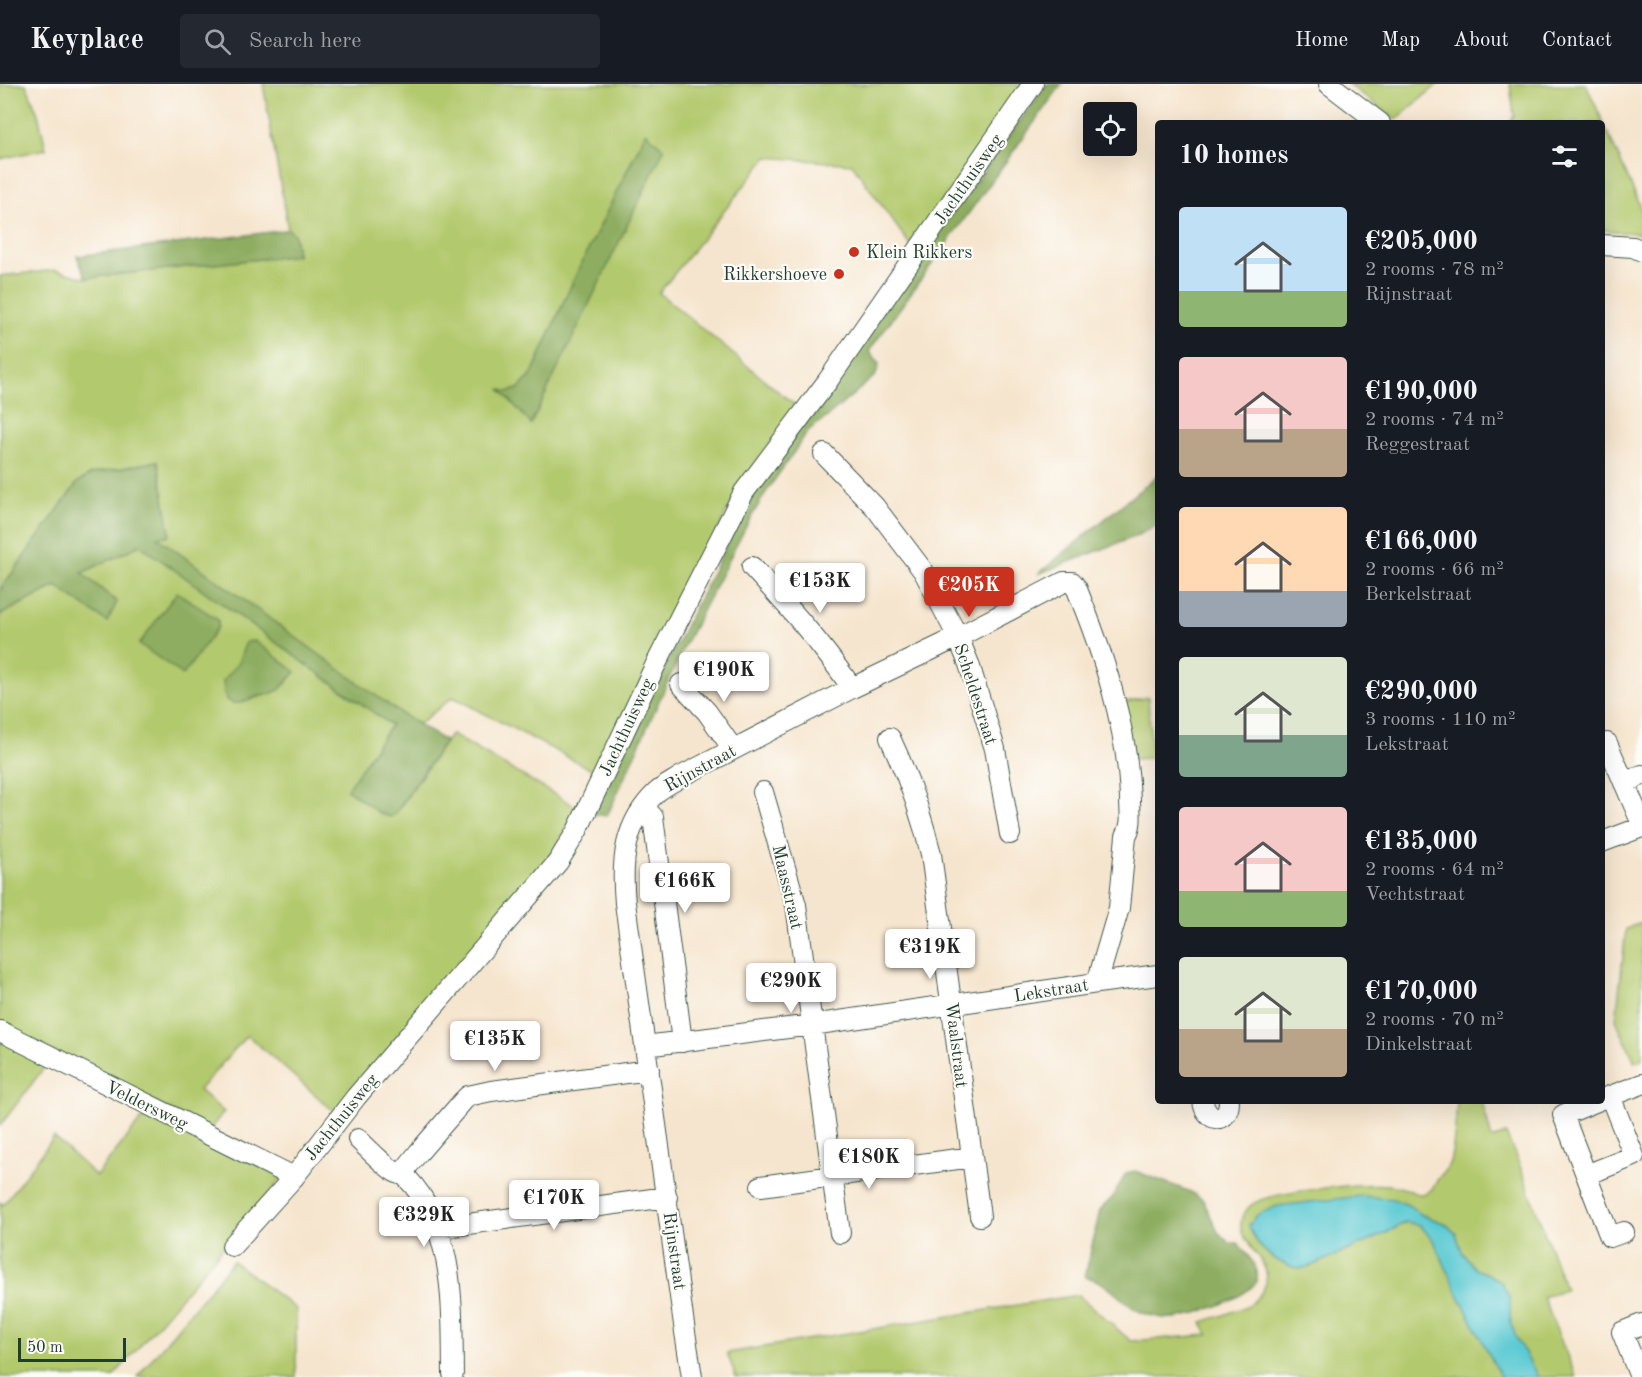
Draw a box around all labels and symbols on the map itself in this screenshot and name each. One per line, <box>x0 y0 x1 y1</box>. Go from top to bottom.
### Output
street label: Jachthuisweg <box>931 131 1007 228</box>
place label: Klein Rikkers <box>866 244 972 262</box>
marker: Klein Rikkers <box>847 245 861 259</box>
place label: Rikkershoeve <box>723 266 827 284</box>
marker: Rikkershoeve <box>832 267 846 281</box>
pin: €153K <box>778 563 862 614</box>
pin: €205K <box>927 567 1011 618</box>
street label: Scheldestraat <box>950 642 1000 747</box>
pin: €190K <box>682 652 766 703</box>
street label: Jachthuisweg <box>596 675 658 779</box>
street label: Rijnstraat <box>662 742 739 796</box>
street label: Maasstraat <box>769 843 805 931</box>
pin: €166K <box>643 863 727 914</box>
pin: €319K <box>888 929 972 980</box>
pin: €290K <box>749 963 833 1014</box>
street label: Lekstraat <box>1013 976 1090 1006</box>
street label: Waalstraat <box>942 1001 970 1089</box>
pin: €135K <box>453 1021 537 1072</box>
street label: Jachthuisweg <box>302 1071 382 1164</box>
street label: Veldersweg <box>102 1078 191 1134</box>
pin: €180K <box>827 1139 911 1190</box>
pin: €170K <box>512 1180 596 1231</box>
pin: €329K <box>382 1197 466 1248</box>
street label: Rijnstraat <box>660 1211 688 1291</box>
scale bar <box>18 1335 126 1362</box>

